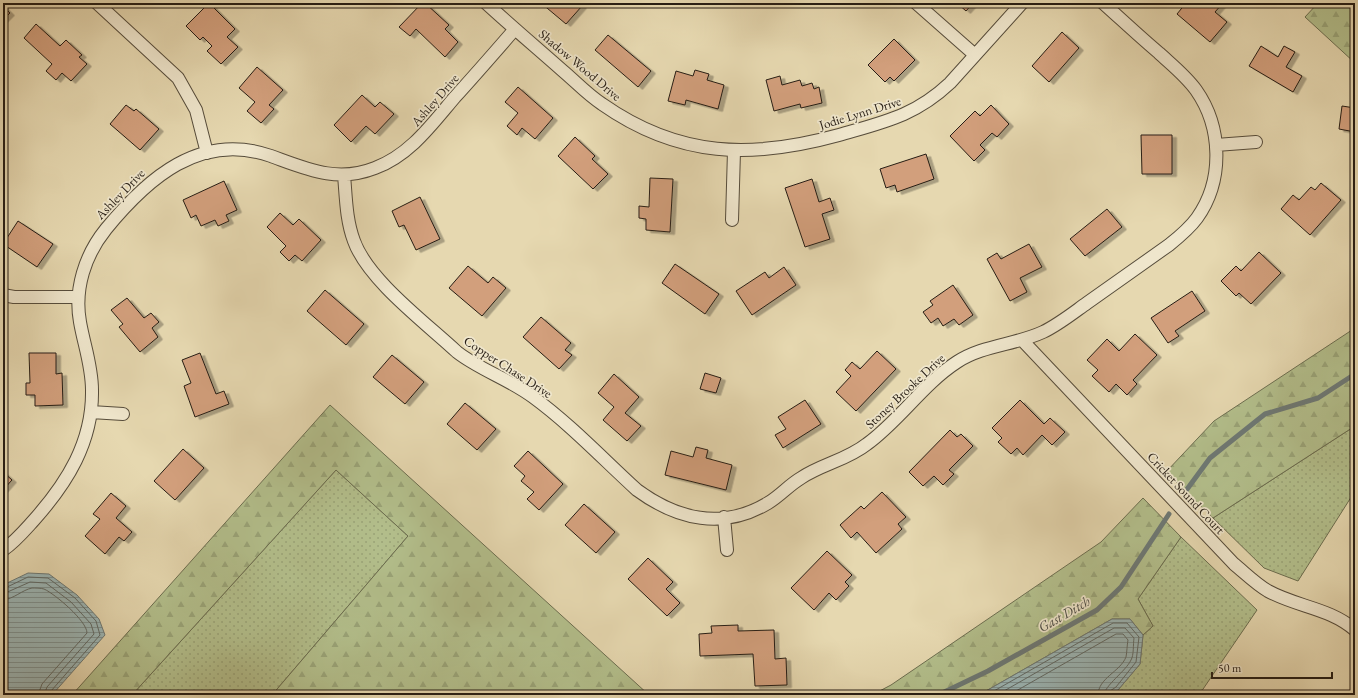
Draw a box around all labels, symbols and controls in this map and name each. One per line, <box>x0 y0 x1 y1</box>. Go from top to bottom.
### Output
street label: Shadow Wood Drive <box>535 25 625 105</box>
street label: Ashley Drive <box>407 70 462 131</box>
street label: Jodie Lynn Drive <box>816 92 903 134</box>
street label: Ashley Drive <box>91 165 148 224</box>
street label: Copper Chase Drive <box>461 332 555 402</box>
street label: Stoney Brooke Drive <box>862 350 948 432</box>
street label: Cricket Sound Court <box>1144 448 1228 538</box>
water label: Gast Ditch <box>1035 592 1093 636</box>
scale bar <box>1212 654 1332 680</box>
text: 50 m <box>1218 660 1242 676</box>

